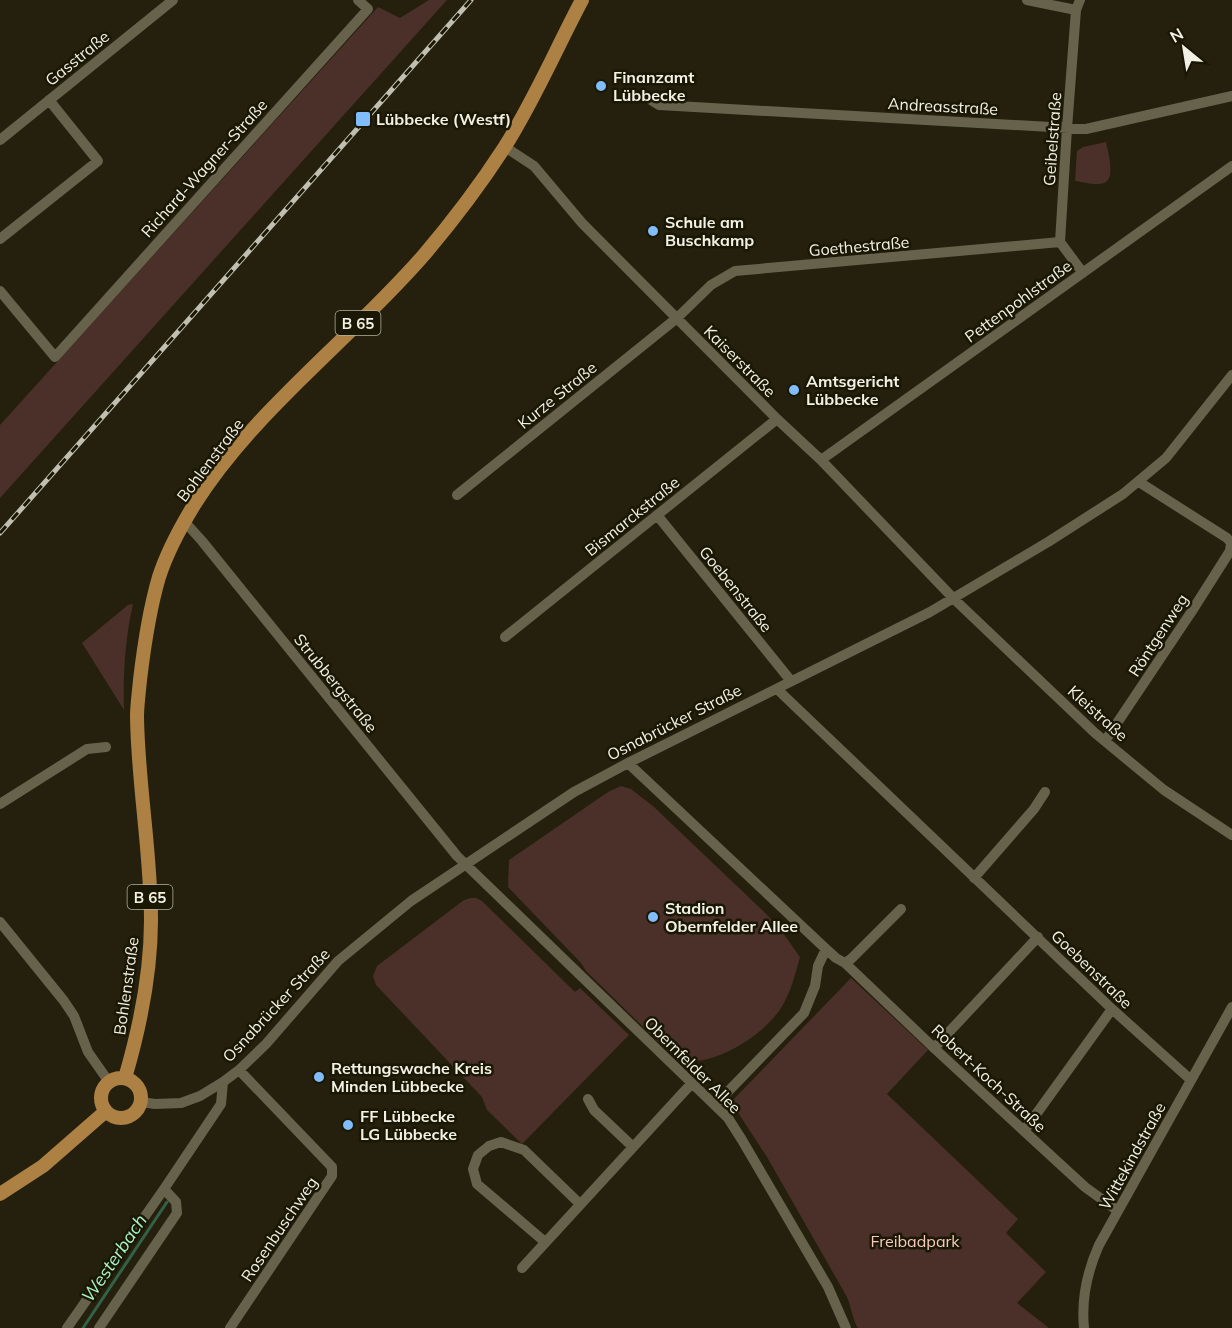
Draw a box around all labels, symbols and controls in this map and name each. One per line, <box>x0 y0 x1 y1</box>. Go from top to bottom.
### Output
north arrow <box>1154 18 1214 78</box>
text: N <box>1166 23 1187 47</box>
street label: Gasstraße <box>41 26 113 90</box>
place label: Finanzamt Lübbecke <box>613 67 694 105</box>
marker: Finanzamt Lübbecke <box>594 79 608 93</box>
street label: Geibelstraße <box>1039 91 1065 187</box>
street label: Andreasstraße <box>887 93 999 119</box>
street label: Richard-Wagner-Straße <box>137 95 271 241</box>
place label: Lübbecke (Westf) <box>376 109 511 129</box>
marker: Lübbecke (Westf) <box>354 110 372 128</box>
place label: Schule am Buschkamp <box>665 212 754 250</box>
marker: Schule am Buschkamp <box>646 224 660 238</box>
street label: Goethestraße <box>808 232 910 260</box>
street label: Pettenpohlstraße <box>961 255 1075 347</box>
road number: B 65 <box>336 311 380 335</box>
street label: Kaiserstraße <box>700 321 780 401</box>
street label: Kurze Straße <box>513 357 601 433</box>
place label: Amtsgericht Lübbecke <box>806 371 899 409</box>
marker: Amtsgericht Lübbecke <box>787 383 801 397</box>
street label: Bohlenstraße <box>172 414 248 506</box>
street label: Bismarckstraße <box>581 472 683 560</box>
street label: Goebenstraße <box>695 542 777 636</box>
street label: Röntgenweg <box>1124 590 1192 680</box>
street label: Strubbergstraße <box>290 630 382 736</box>
street label: Osnabrücker Straße <box>603 679 745 765</box>
street label: Kleistraße <box>1064 681 1132 745</box>
road number: B 65 <box>128 885 172 909</box>
place label: Stadion Obernfelder Allee <box>665 898 798 936</box>
marker: Stadion Obernfelder Allee <box>646 910 660 924</box>
street label: Goebenstraße <box>1047 925 1137 1013</box>
street label: Bohlenstraße <box>109 936 143 1036</box>
street label: Osnabrücker Straße <box>218 944 334 1066</box>
street label: Obernfelder Allee <box>640 1012 746 1118</box>
street label: Robert-Koch-Straße <box>928 1020 1050 1136</box>
place label: Rettungswache Kreis Minden Lübbecke <box>331 1058 492 1096</box>
marker: Rettungswache Kreis Minden Lübbecke <box>312 1070 326 1084</box>
street label: Wittekindstraße <box>1094 1099 1170 1213</box>
place label: FF Lübbecke LG Lübbecke <box>360 1106 457 1144</box>
marker: FF Lübbecke LG Lübbecke <box>341 1118 355 1132</box>
street label: Rosenbuschweg <box>237 1173 321 1285</box>
water label: Westerbach <box>76 1210 152 1306</box>
park label: Freibadpark <box>870 1231 960 1251</box>

